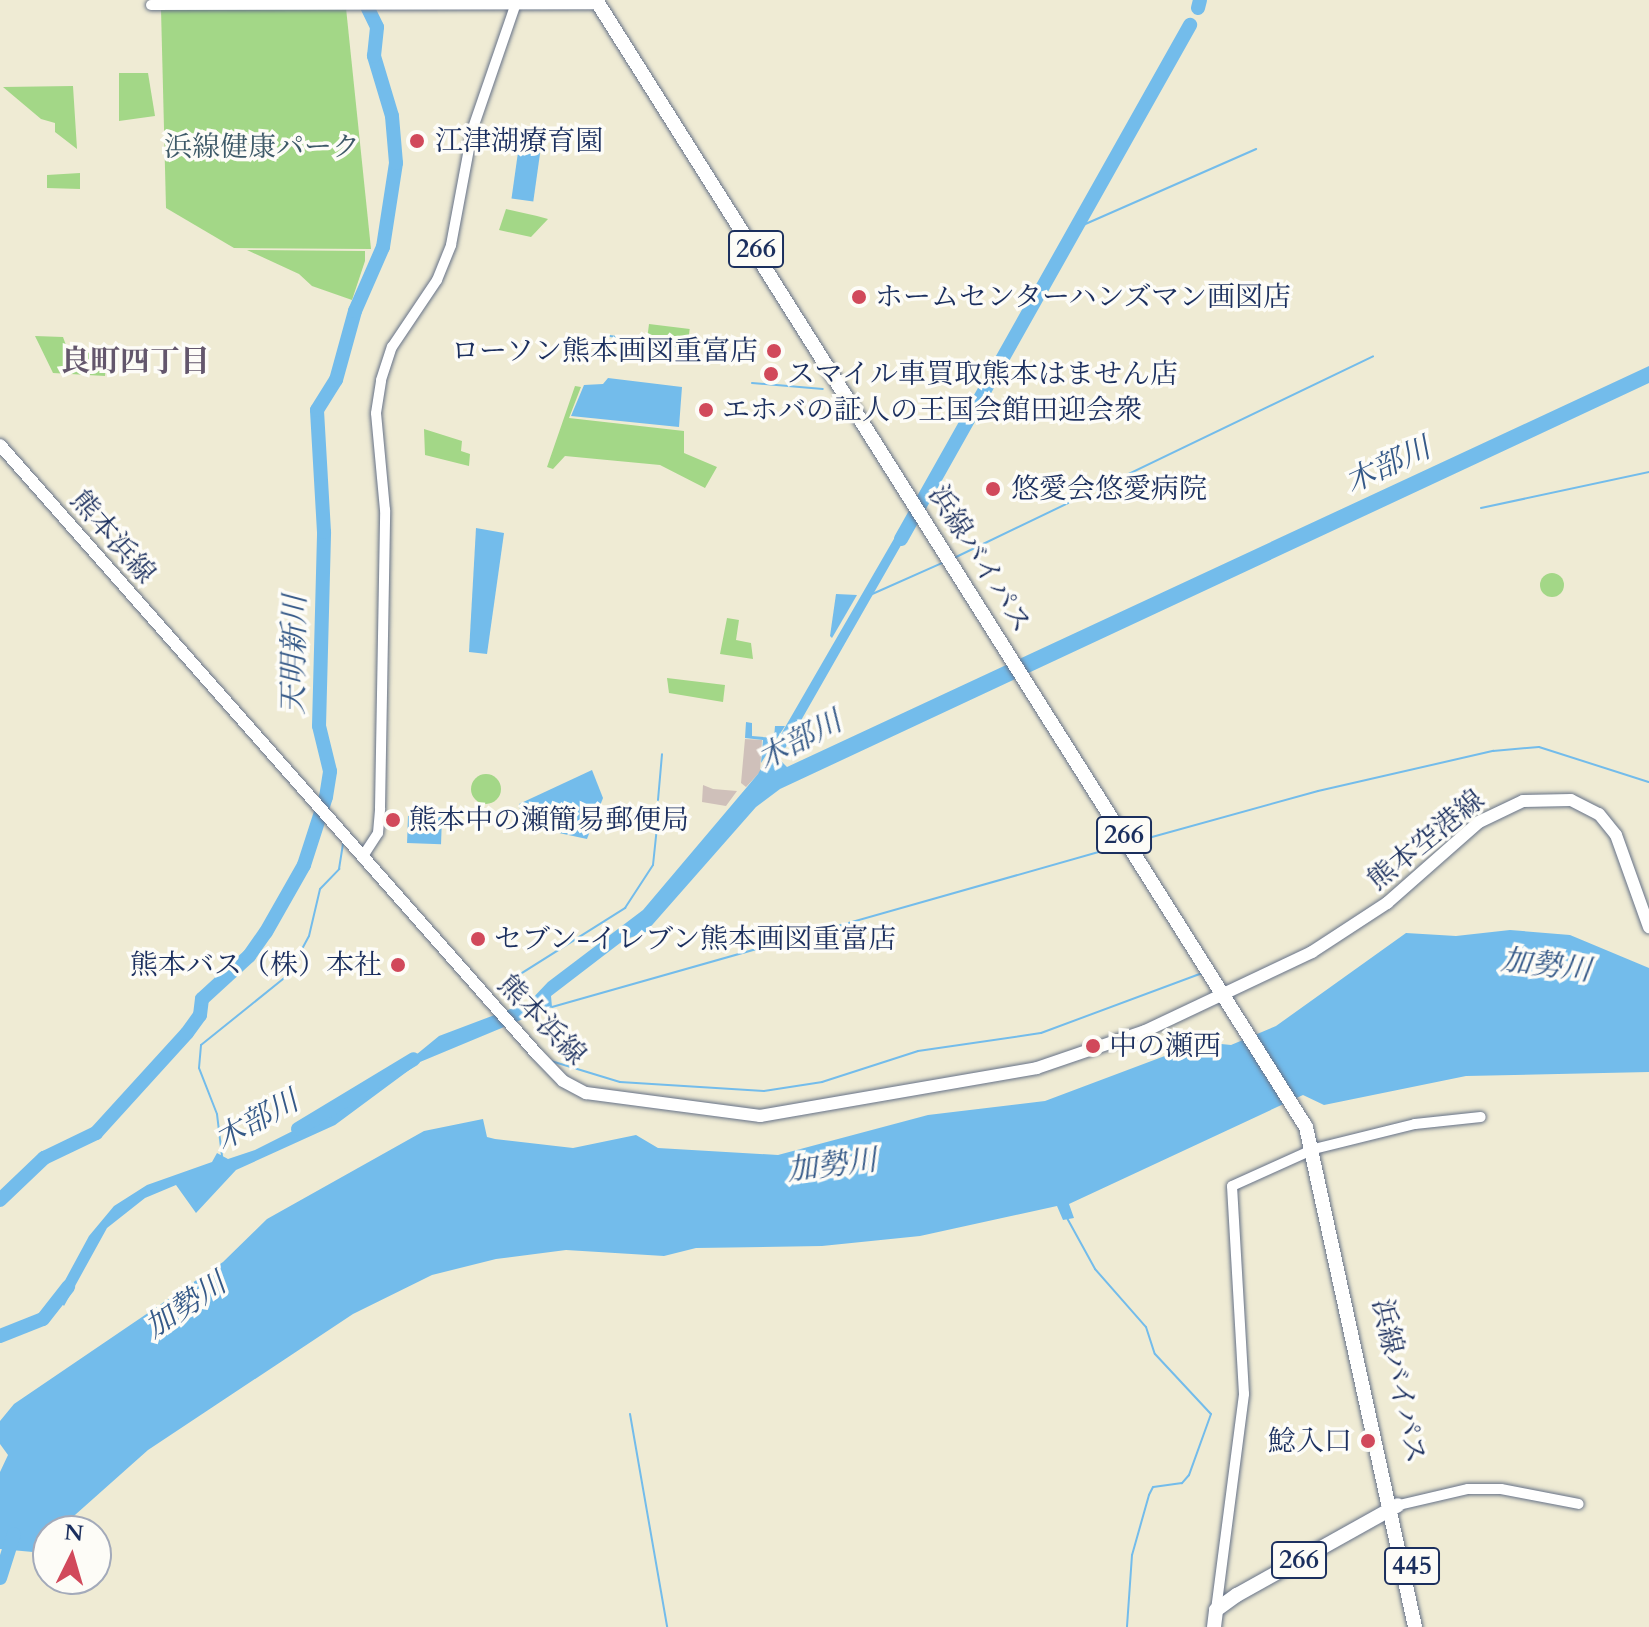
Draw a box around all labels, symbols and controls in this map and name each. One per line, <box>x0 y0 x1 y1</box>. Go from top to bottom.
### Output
place label: 江津湖療育園 <box>435 124 603 158</box>
park label: 浜線健康パーク <box>164 130 360 164</box>
marker: 江津湖療育園 <box>406 130 428 152</box>
road number: 266 <box>728 227 784 271</box>
place label: ホームセンターハンズマン画図店 <box>875 280 1295 314</box>
marker: ホームセンターハンズマン画図店 <box>850 288 868 306</box>
place label: ローソン熊本画図重富店 <box>450 334 758 368</box>
marker: ローソン熊本画図重富店 <box>765 342 783 360</box>
district label: 良町四丁目 <box>60 344 210 380</box>
place label: スマイル車買取熊本はません店 <box>787 357 1179 391</box>
marker: スマイル車買取熊本はません店 <box>762 365 780 383</box>
place label: エホバの証人の王国会館田迎会衆 <box>722 393 1142 427</box>
marker: エホバの証人の王国会館田迎会衆 <box>697 401 715 419</box>
water label: 木部川 <box>1340 431 1436 501</box>
place label: 悠愛会悠愛病院 <box>1011 472 1207 506</box>
marker: 悠愛会悠愛病院 <box>982 478 1004 500</box>
street label: 浜線バイパス <box>921 479 1039 639</box>
street label: 熊本浜線 <box>64 484 162 590</box>
water label: 天明新川 <box>276 595 314 715</box>
water label: 木部川 <box>752 704 848 778</box>
street label: 熊本空港線 <box>1361 783 1491 897</box>
place label: 熊本中の瀬簡易郵便局 <box>409 803 689 837</box>
marker: 熊本中の瀬簡易郵便局 <box>384 811 402 829</box>
road number: 266 <box>1096 813 1152 857</box>
place label: セブン-イレブン熊本画図重富店 <box>494 922 898 956</box>
marker: セブン-イレブン熊本画図重富店 <box>469 930 487 948</box>
water label: 加勢川 <box>1499 943 1593 989</box>
place label: 熊本バス（株）本社 <box>130 948 382 982</box>
marker: 熊本バス（株）本社 <box>389 956 407 974</box>
street label: 熊本浜線 <box>491 968 593 1072</box>
place label: 中の瀬西 <box>1109 1029 1221 1063</box>
marker: 中の瀬西 <box>1084 1037 1102 1055</box>
water label: 木部川 <box>209 1083 305 1159</box>
water label: 加勢川 <box>785 1143 879 1189</box>
water label: 加勢川 <box>139 1266 233 1346</box>
street label: 浜線バイパス <box>1365 1295 1433 1467</box>
place label: 鯰入口 <box>1268 1424 1352 1458</box>
marker: 鯰入口 <box>1359 1432 1377 1450</box>
north arrow <box>32 1515 112 1595</box>
text: N <box>63 1517 85 1549</box>
road number: 266 <box>1271 1538 1327 1582</box>
road number: 445 <box>1384 1544 1440 1588</box>

